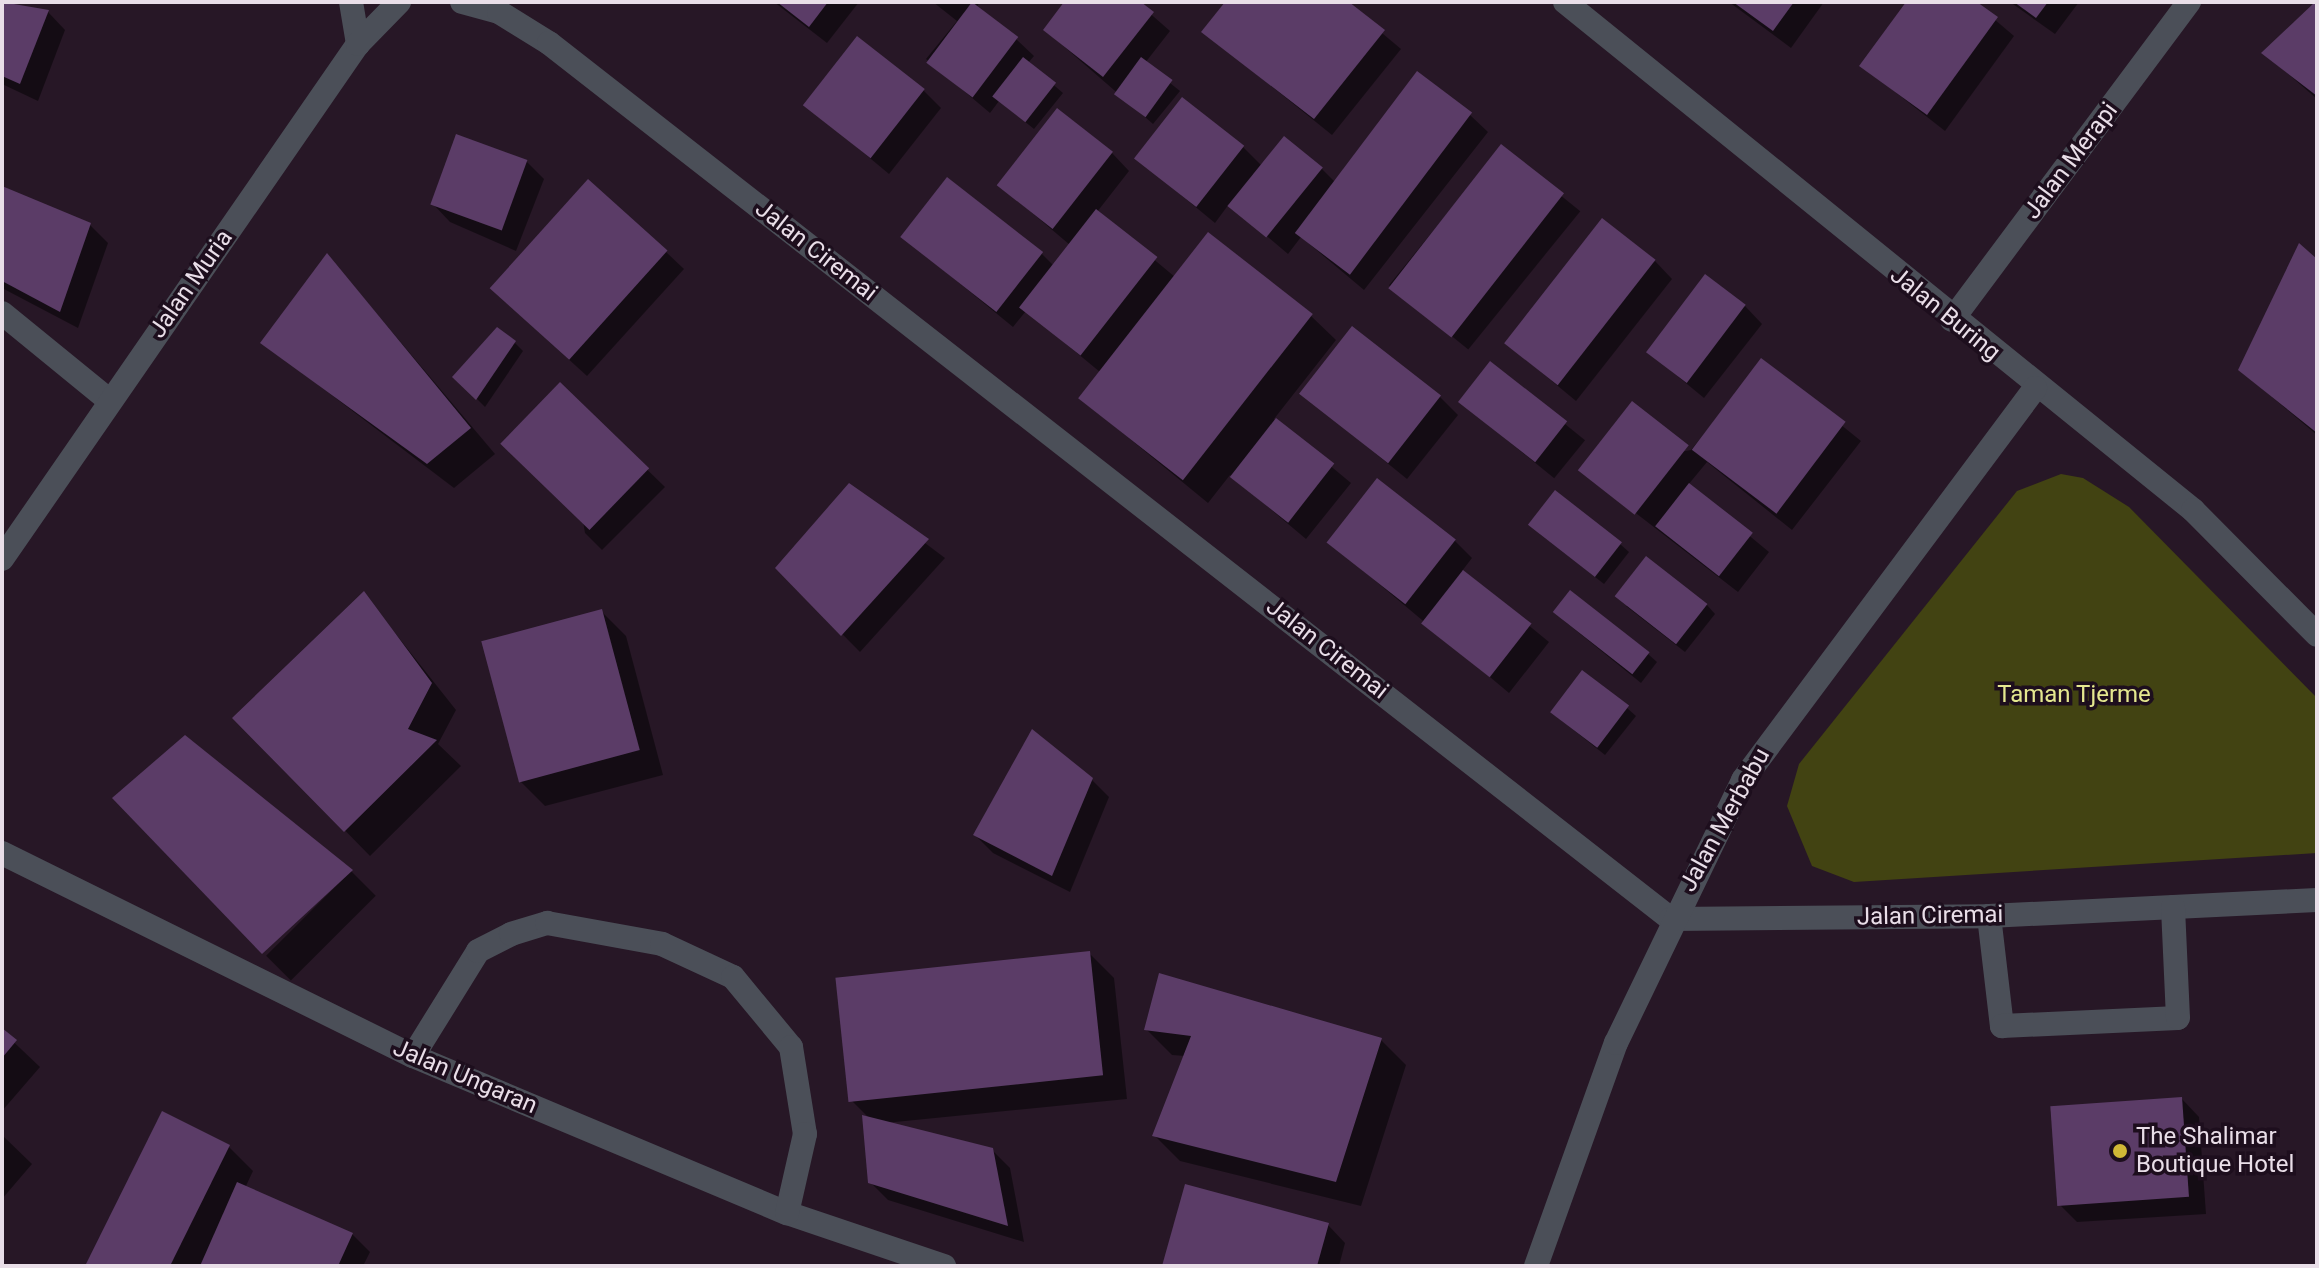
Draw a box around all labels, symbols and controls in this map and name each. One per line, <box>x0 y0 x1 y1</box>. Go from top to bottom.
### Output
street label: Jalan Merapi <box>2018 97 2124 225</box>
street label: Jalan Ciremai <box>749 195 883 307</box>
street label: Jalan Muria <box>143 224 239 344</box>
street label: Jalan Buring <box>1884 261 2006 367</box>
street label: Jalan Ciremai <box>1260 593 1394 705</box>
park label: Taman Tjerme <box>1997 681 2151 709</box>
street label: Jalan Merbabu <box>1674 743 1776 897</box>
street label: Jalan Ciremai <box>1857 900 2003 932</box>
street label: Jalan Ungaran <box>389 1034 541 1120</box>
place label: The Shalimar Boutique Hotel <box>2136 1123 2294 1179</box>
marker: The Shalimar Boutique Hotel <box>2111 1142 2129 1160</box>

